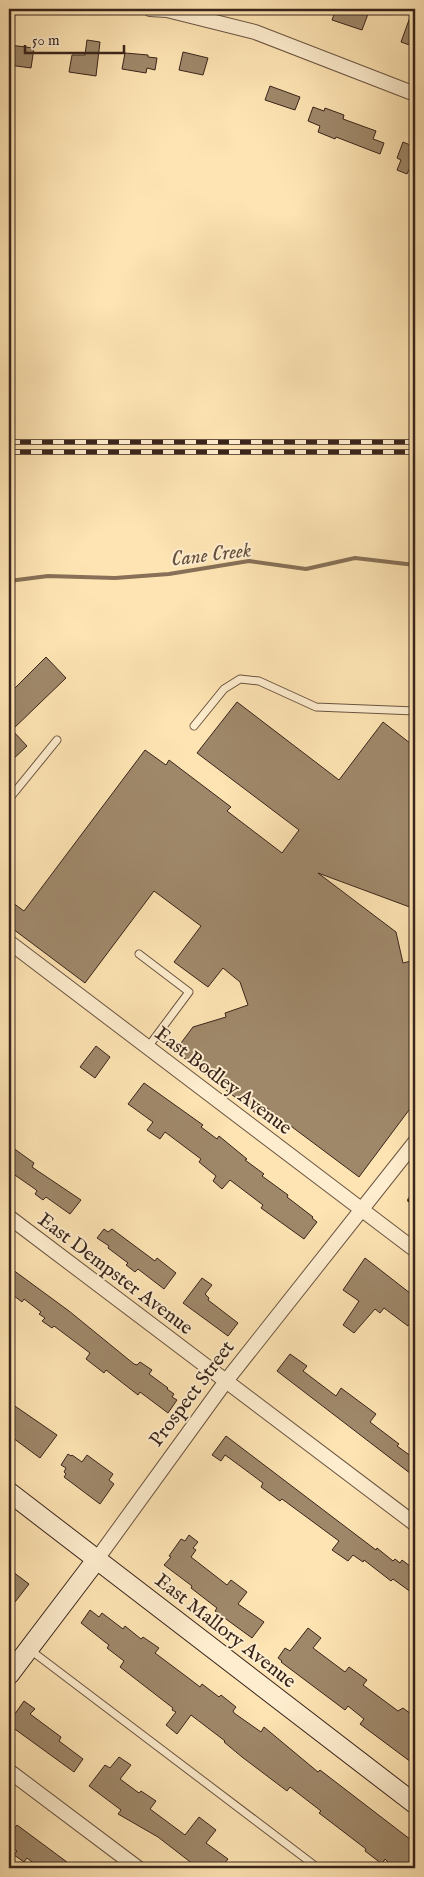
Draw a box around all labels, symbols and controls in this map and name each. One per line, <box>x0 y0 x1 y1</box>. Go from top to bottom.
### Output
scale bar <box>25 22 124 54</box>
text: 50 m <box>32 31 60 50</box>
water label: Cane Creek <box>170 537 253 574</box>
street label: East Bodley Avenue <box>150 1021 297 1141</box>
street label: East Dempster Avenue <box>32 1208 198 1341</box>
street label: Prospect Street <box>144 1336 240 1452</box>
street label: East Mallory Avenue <box>149 1568 301 1694</box>

